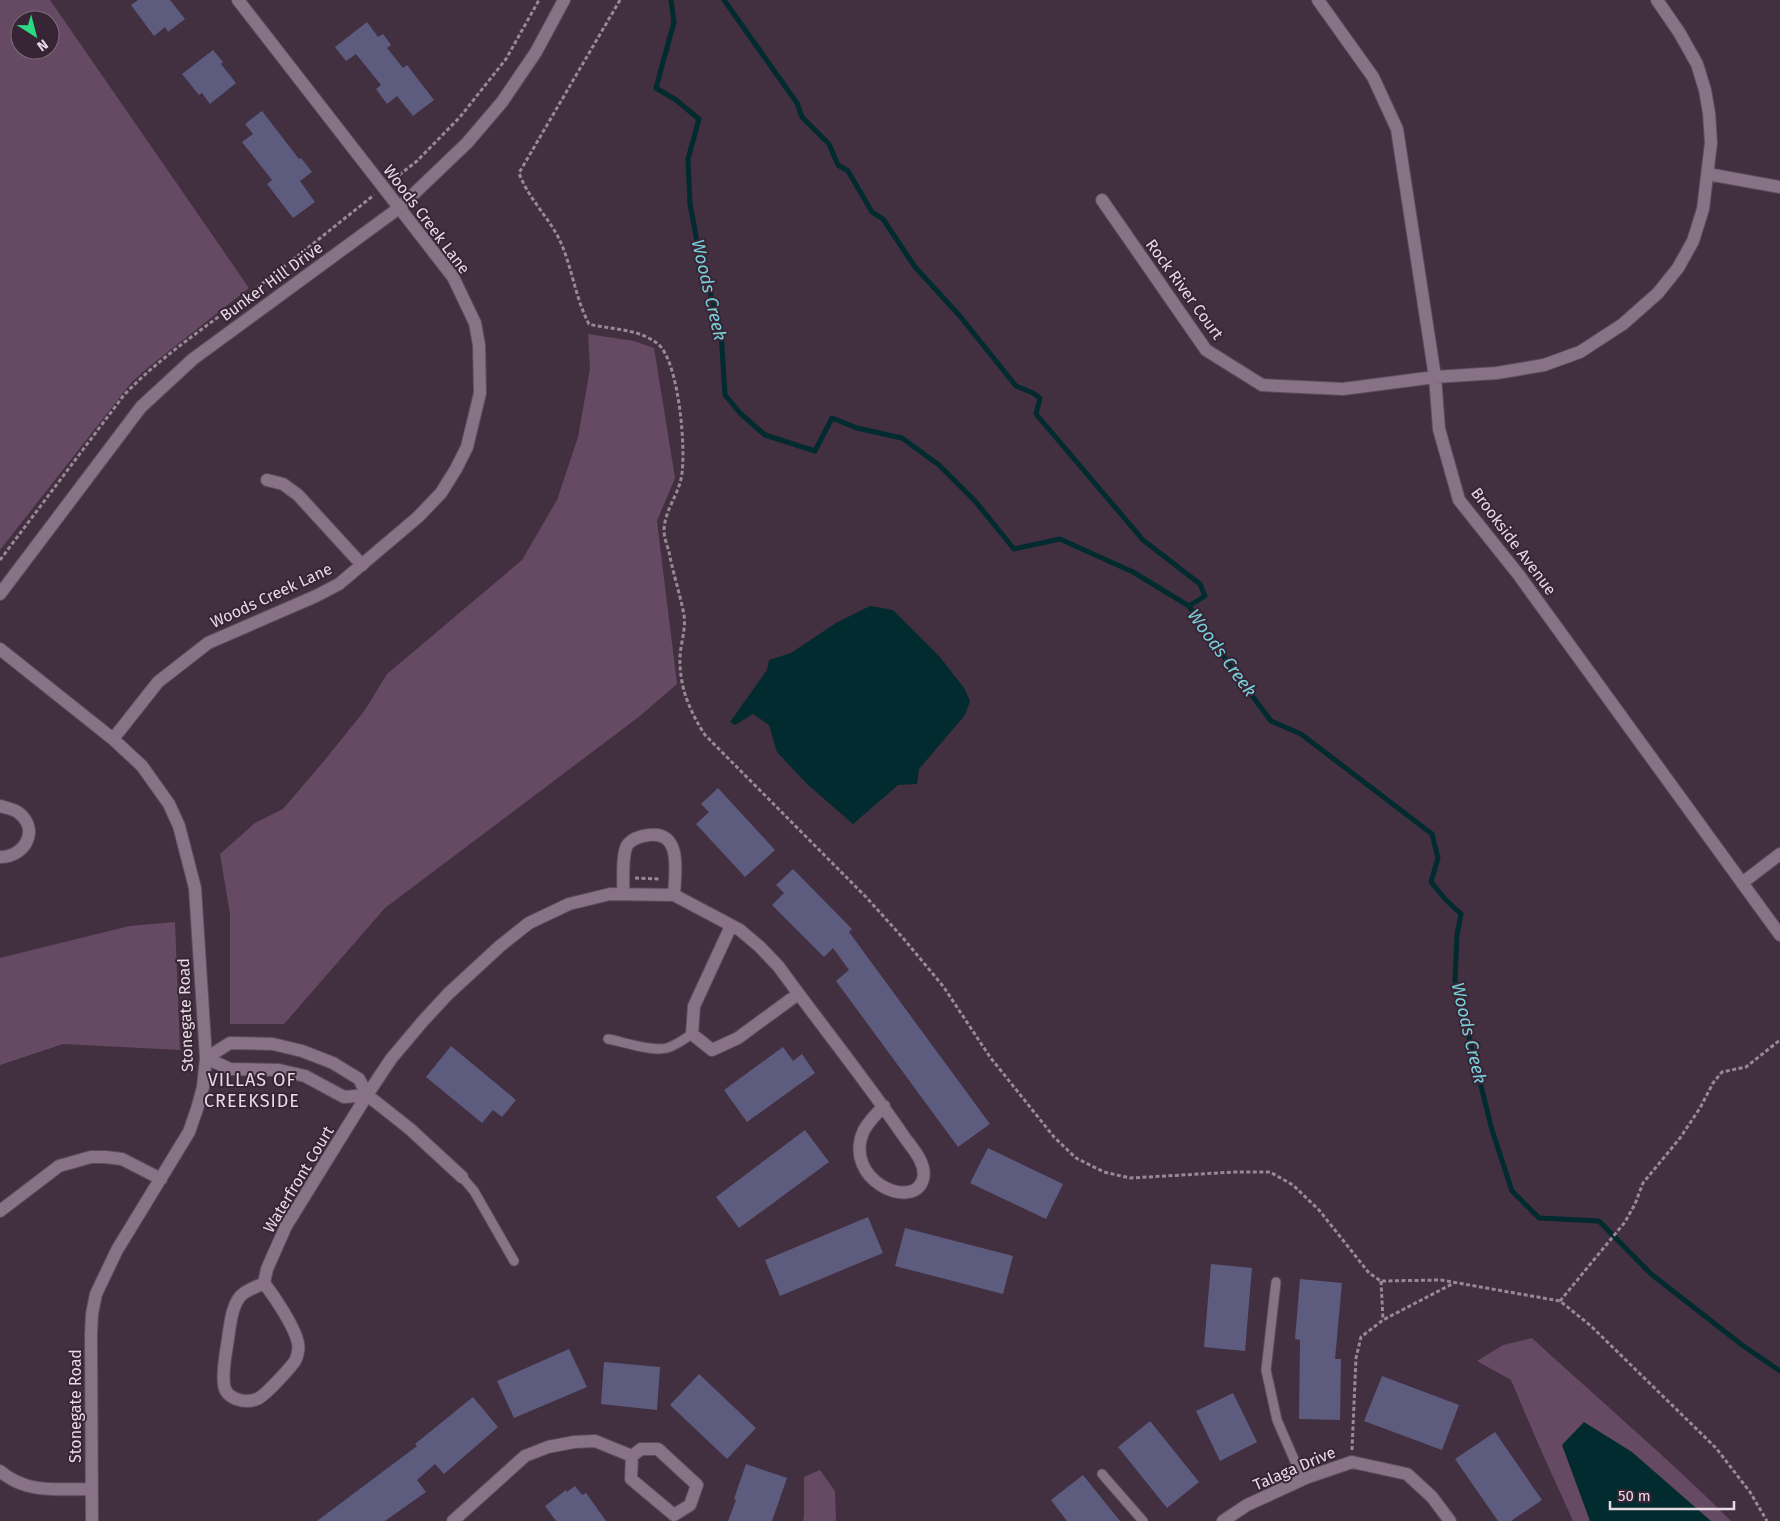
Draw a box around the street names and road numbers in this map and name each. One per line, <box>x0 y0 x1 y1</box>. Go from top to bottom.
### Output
street label: Woods Creek Lane <box>379 161 474 278</box>
street label: Rock River Court <box>1142 235 1227 343</box>
street label: Bunker Hill Drive <box>216 238 326 325</box>
street label: Brookside Avenue <box>1467 484 1560 599</box>
street label: Woods Creek Lane <box>207 559 335 632</box>
street label: Stonegate Road <box>174 958 197 1072</box>
street label: Waterfront Court <box>259 1122 338 1236</box>
street label: Stonegate Road <box>66 1349 85 1463</box>
street label: Talaga Drive <box>1250 1443 1338 1494</box>

